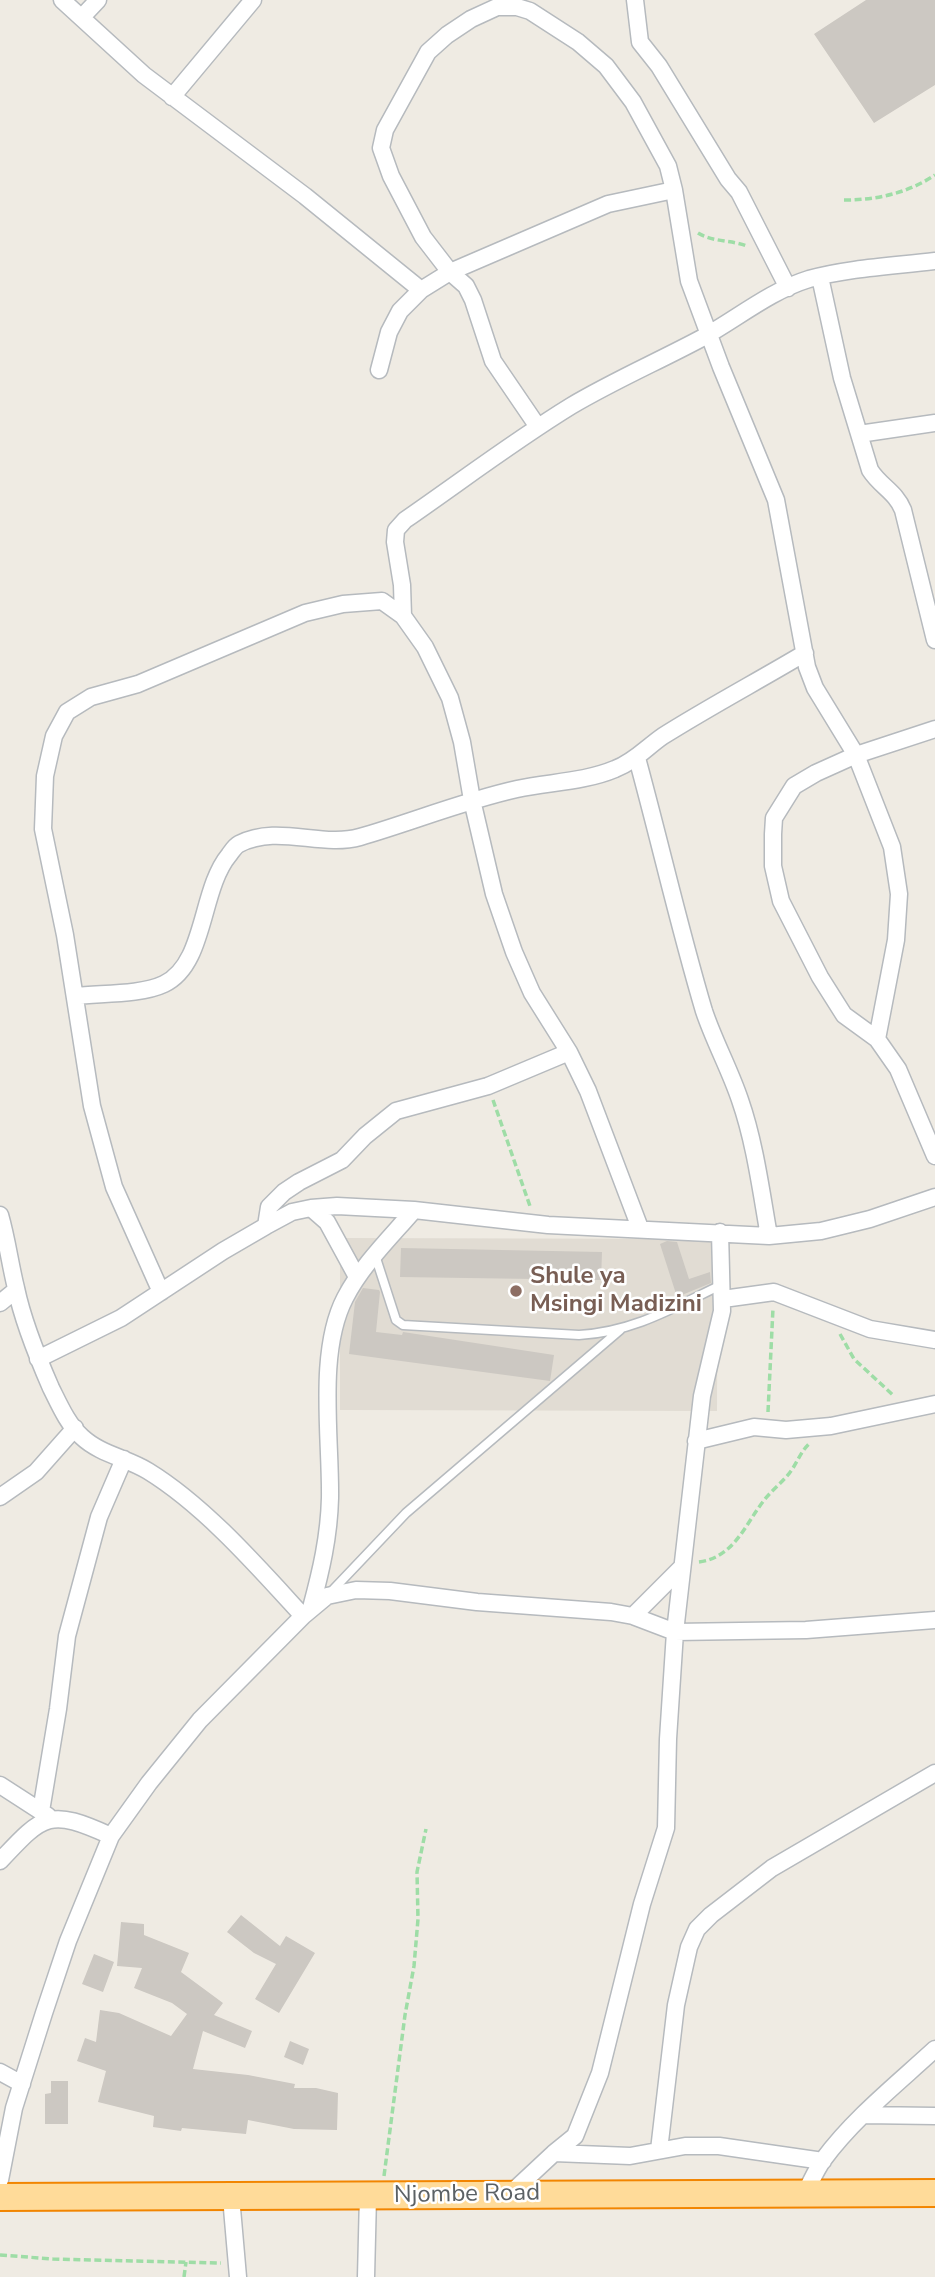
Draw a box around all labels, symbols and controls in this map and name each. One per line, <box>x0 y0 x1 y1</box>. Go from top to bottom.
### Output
place label: Shule ya Msingi Madizini <box>530 1263 702 1319</box>
marker: Shule ya Msingi Madizini <box>508 1283 524 1299</box>
street label: Njombe Road <box>394 2179 540 2211</box>

